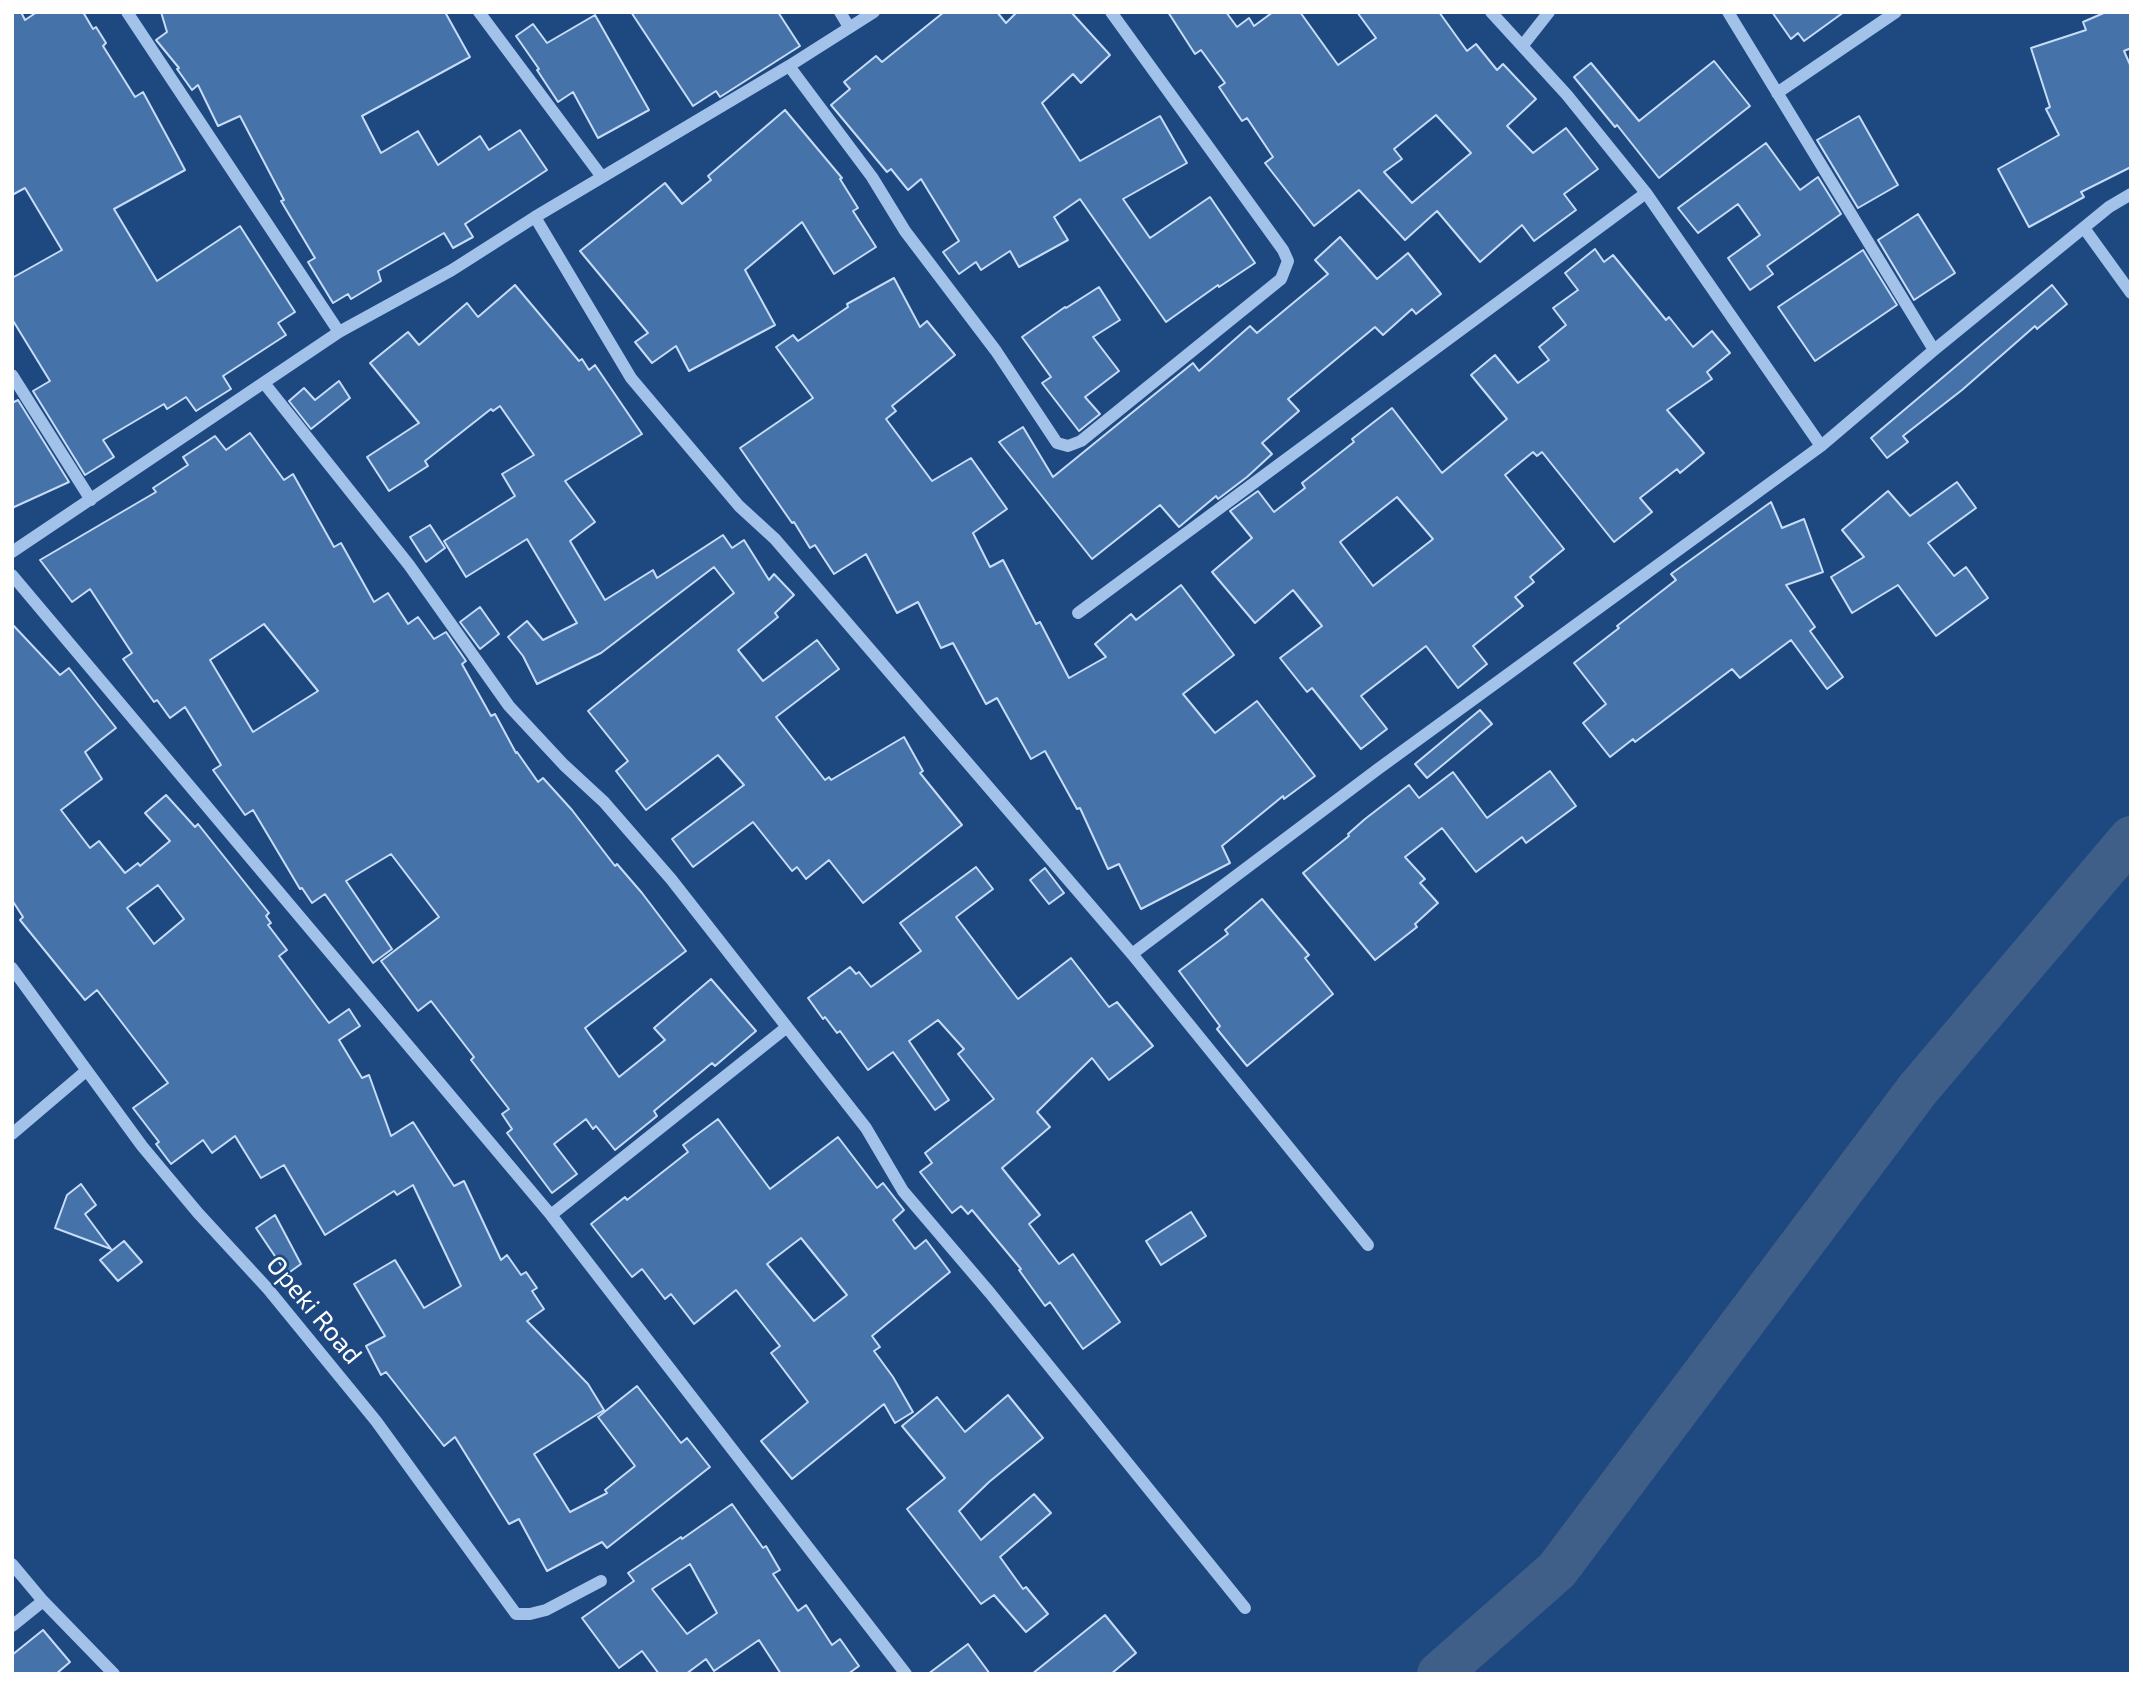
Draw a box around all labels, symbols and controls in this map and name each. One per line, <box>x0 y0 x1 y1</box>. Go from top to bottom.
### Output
street label: Opeki Road <box>260 1250 368 1370</box>

